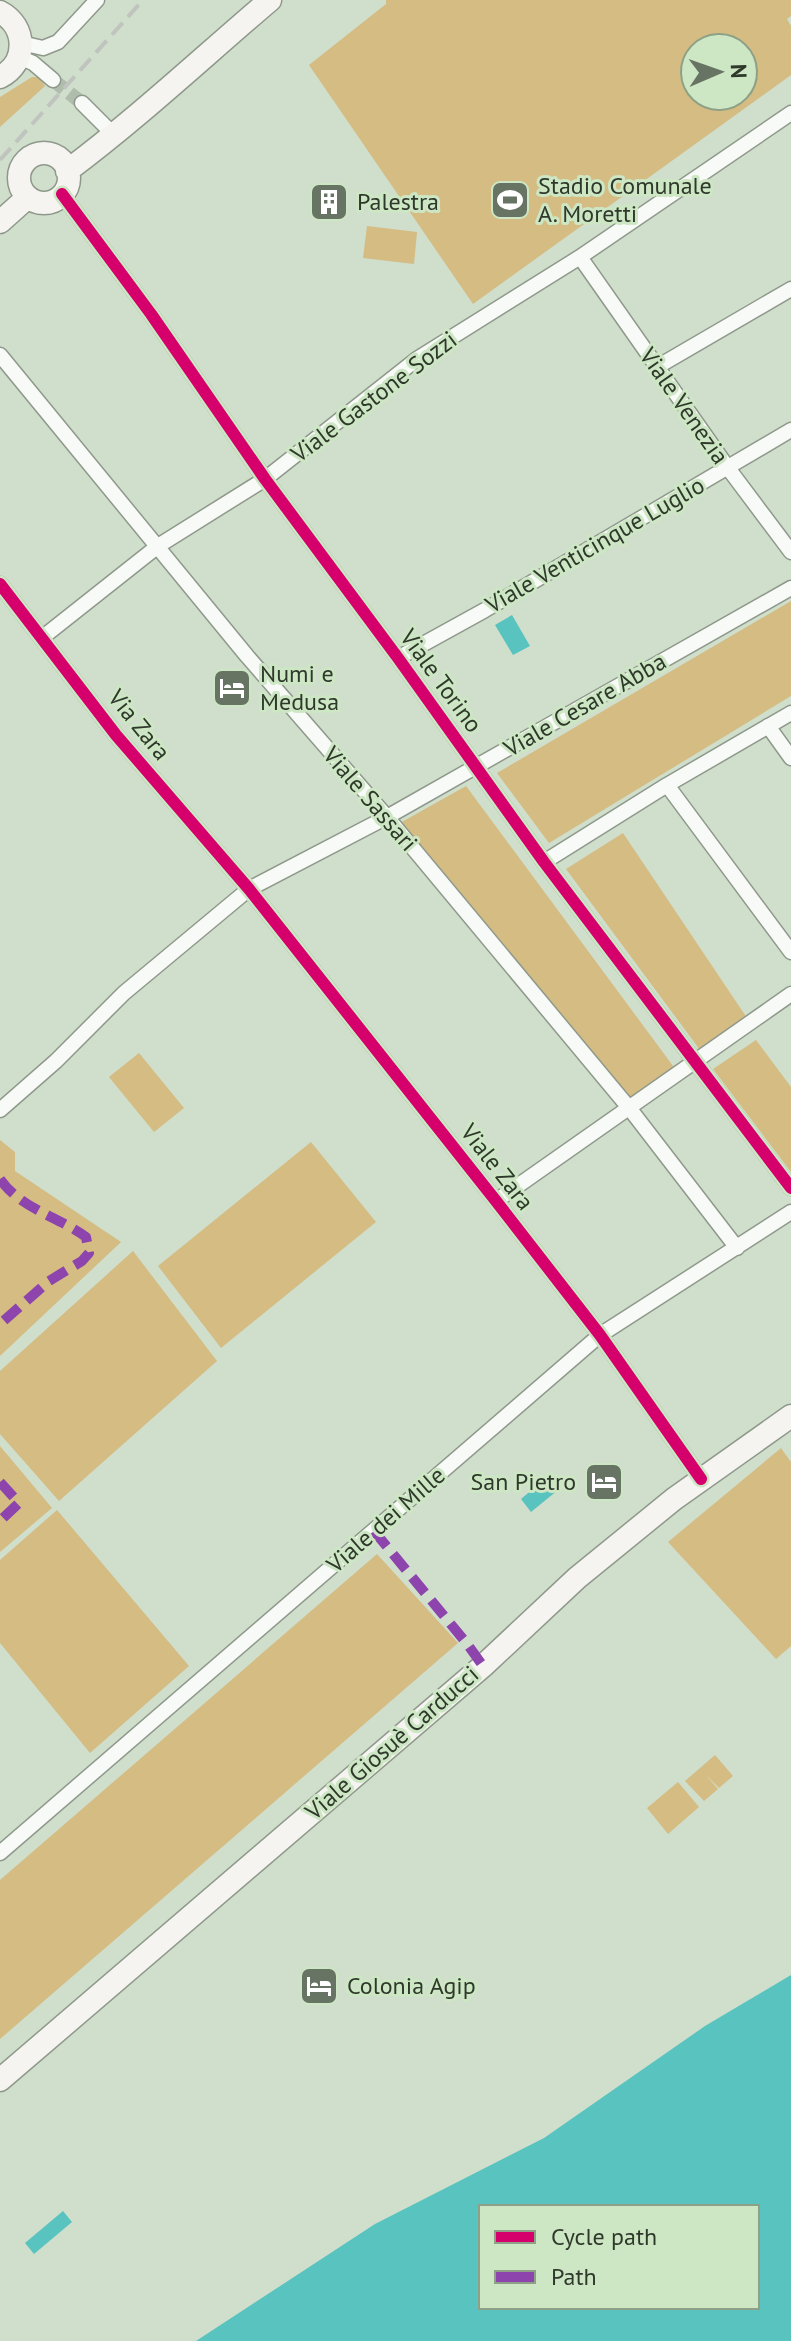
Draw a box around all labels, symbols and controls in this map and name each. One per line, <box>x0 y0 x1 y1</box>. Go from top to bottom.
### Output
north arrow <box>679 32 759 112</box>
text: N <box>725 64 753 79</box>
place label: Stadio Comunale A. Moretti <box>538 170 712 229</box>
sports icon: Stadio Comunale A. Moretti <box>489 179 531 221</box>
building icon: Palestra <box>308 181 350 223</box>
place label: Palestra <box>357 186 439 217</box>
street label: Viale Gastone Sozzi <box>284 324 463 470</box>
street label: Viale Venezia <box>632 341 736 470</box>
street label: Viale Venticinque Luglio <box>479 469 710 620</box>
street label: Viale Torino <box>393 622 489 739</box>
street label: Viale Cesare Abba <box>497 646 672 764</box>
place label: Numi e Medusa <box>260 658 339 717</box>
hotel icon: Numi e Medusa <box>211 667 253 709</box>
street label: Via Zara <box>101 682 177 766</box>
street label: Viale Sassari <box>316 739 424 857</box>
street label: Viale Zara <box>453 1116 541 1216</box>
street label: Viale dei Mille <box>319 1460 451 1580</box>
hotel icon: San Pietro <box>583 1461 625 1503</box>
place label: San Pietro <box>471 1466 576 1497</box>
street label: Viale Giosuè Carducci <box>298 1659 485 1827</box>
hotel icon: Colonia Agip <box>298 1965 340 2007</box>
place label: Colonia Agip <box>347 1970 476 2001</box>
legend <box>479 2205 759 2309</box>
text: Cycle path <box>551 2221 657 2252</box>
text: Path <box>551 2261 597 2292</box>

